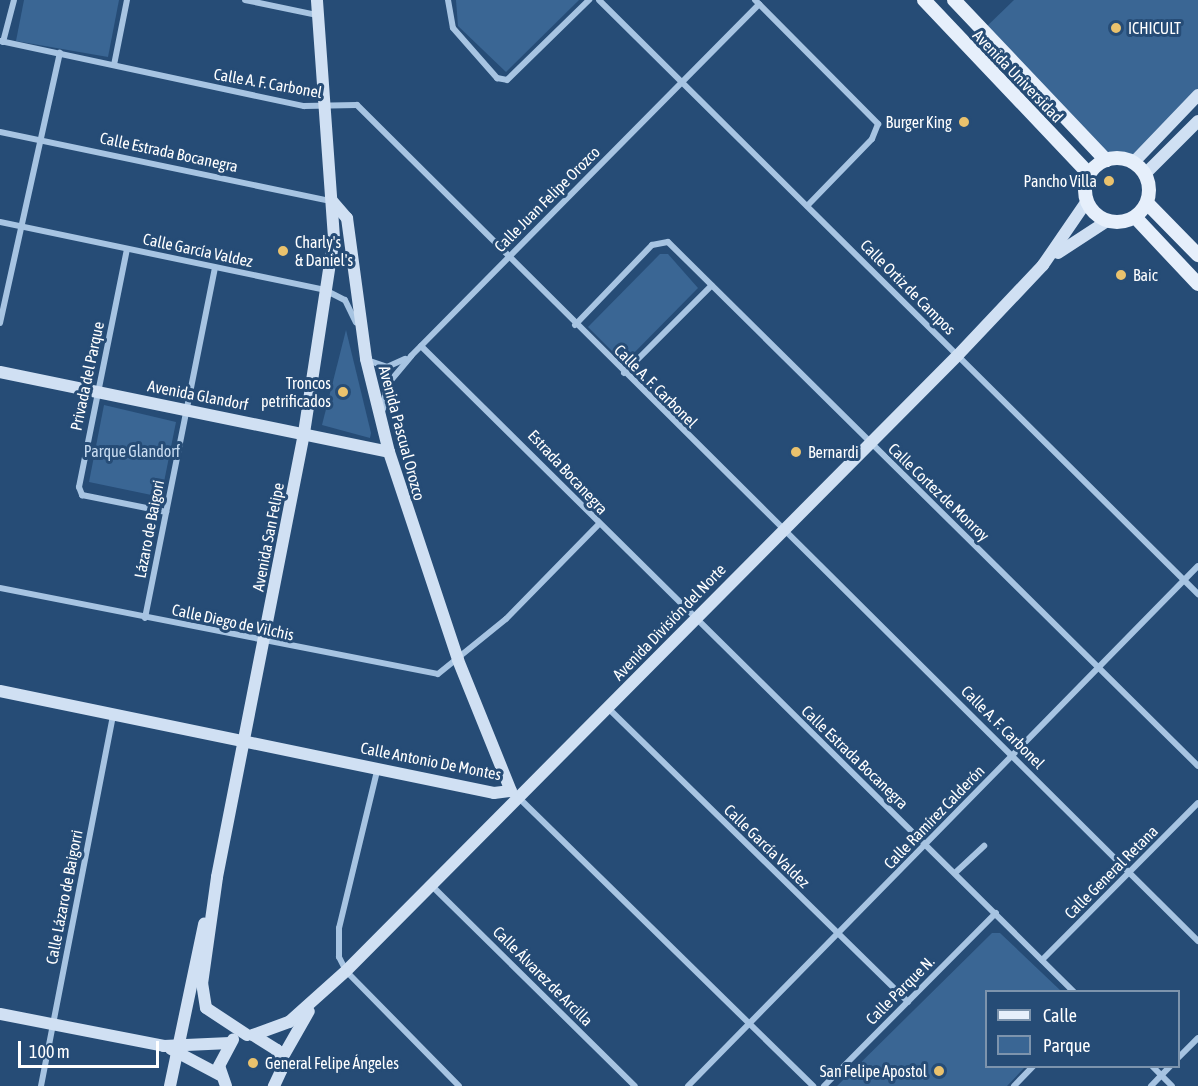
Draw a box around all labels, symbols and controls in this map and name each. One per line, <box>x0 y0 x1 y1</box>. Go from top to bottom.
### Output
place label: ICHICULT <box>1128 18 1181 38</box>
marker: ICHICULT <box>1109 21 1123 35</box>
street label: Avenida Universidad <box>969 26 1067 126</box>
street label: Calle A. F. Carbonel <box>212 64 324 102</box>
place label: Burger King <box>886 112 952 132</box>
marker: Burger King <box>957 115 971 129</box>
street label: Calle Estrada Bocanegra <box>98 128 240 176</box>
street label: Calle Juan Felipe Orozco <box>490 142 604 256</box>
place label: Pancho Villa <box>1023 171 1097 191</box>
marker: Pancho Villa <box>1102 174 1116 188</box>
street label: Calle García Valdez <box>141 229 255 271</box>
place label: Charly's & Daniel's <box>295 232 353 270</box>
street label: Calle Ortiz de Campos <box>856 235 960 339</box>
marker: Charly's & Daniel's <box>276 244 290 258</box>
place label: Baic <box>1133 265 1158 285</box>
marker: Baic <box>1114 268 1128 282</box>
street label: Privada del Parque <box>66 320 108 432</box>
street label: Calle A. F. Carbonel <box>610 340 702 432</box>
street label: Avenida Pascual Orozco <box>375 363 429 503</box>
place label: Troncos petrificados <box>261 373 331 411</box>
street label: Avenida Glandorf <box>146 376 250 414</box>
marker: Troncos petrificados <box>336 385 350 399</box>
street label: Estrada Bocanegra <box>524 426 612 518</box>
street label: Calle Cortez de Monroy <box>884 439 994 545</box>
park label: Parque Glandorf <box>84 441 180 461</box>
place label: Bernardi <box>808 442 859 462</box>
marker: Bernardi <box>789 445 803 459</box>
street label: Lázaro de Baigori <box>130 478 168 580</box>
street label: Avenida San Felipe <box>248 481 288 593</box>
street label: Avenida División del Norte <box>608 560 730 684</box>
street label: Calle Diego de Vilchis <box>170 600 296 644</box>
street label: Calle A. F. Carbonel <box>957 681 1049 773</box>
street label: Calle Estrada Bocanegra <box>798 701 912 813</box>
street label: Calle Antonio De Montes <box>359 738 503 784</box>
street label: Calle Ramírez Calderón <box>880 761 988 873</box>
street label: Calle García Valdez <box>720 800 814 892</box>
street label: Calle General Retana <box>1060 821 1162 923</box>
street label: Calle Lázaro de Baigorri <box>42 828 86 966</box>
street label: Calle Álvarez de Arcilla <box>489 922 597 1030</box>
street label: Calle Parque N. <box>862 952 938 1028</box>
legend <box>985 990 1180 1068</box>
text: Calle <box>1043 1005 1077 1026</box>
scale bar <box>21 1029 162 1067</box>
text: Parque <box>1043 1035 1091 1056</box>
text: 100 m <box>29 1041 70 1062</box>
place label: General Felipe Ángeles <box>265 1053 399 1073</box>
marker: General Felipe Ángeles <box>246 1056 260 1070</box>
place label: San Felipe Apostol <box>820 1061 927 1081</box>
marker: San Felipe Apostol <box>932 1064 946 1078</box>

